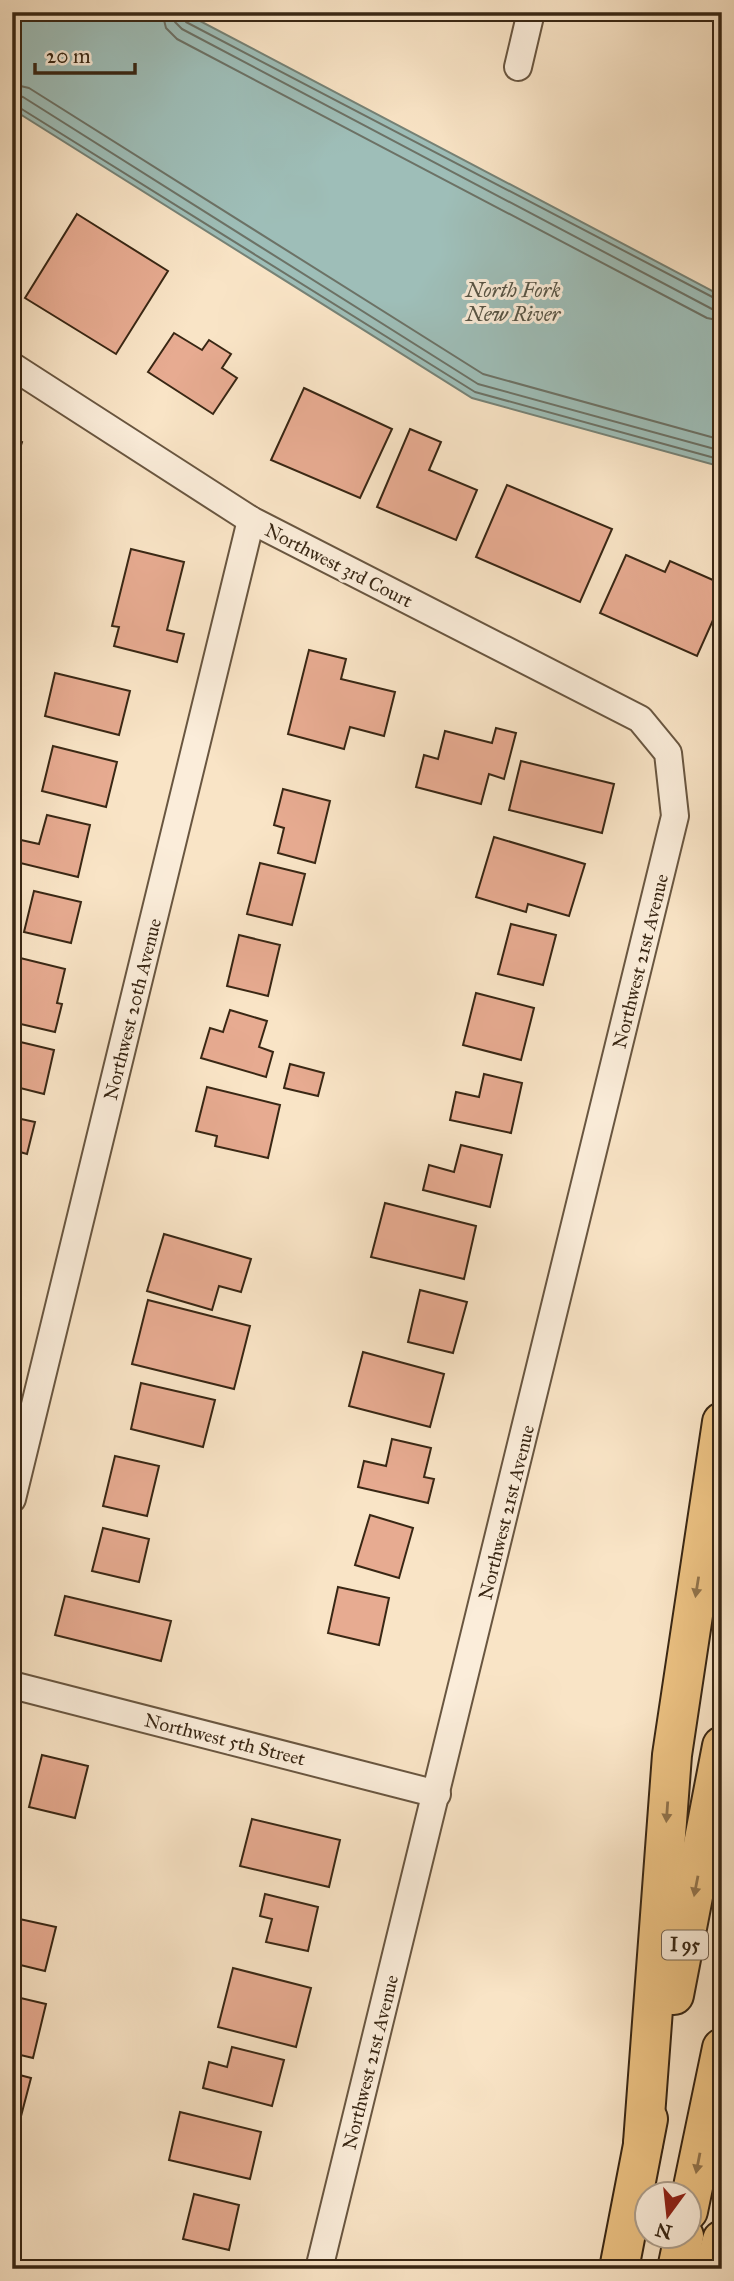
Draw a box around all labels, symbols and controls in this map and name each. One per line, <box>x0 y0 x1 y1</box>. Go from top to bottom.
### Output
scale bar <box>35 32 135 76</box>
text: 20 m <box>46 43 91 69</box>
water label: North Fork New River <box>464 277 562 327</box>
street label: Northwest 3rd Court <box>261 518 417 613</box>
street label: Northwest 21st Avenue <box>608 871 673 1051</box>
street label: Northwest 20th Avenue <box>99 916 166 1102</box>
street label: Northwest 21st Avenue <box>474 1422 539 1602</box>
one-way arrow <box>692 1576 703 1598</box>
street label: Northwest 5th Street <box>142 1708 308 1771</box>
one-way arrow <box>661 1801 672 1823</box>
one-way arrow <box>691 1875 702 1897</box>
road number: I 95 <box>662 1930 708 1959</box>
street label: Northwest 21st Avenue <box>338 1972 403 2152</box>
one-way arrow <box>692 2152 703 2174</box>
north arrow <box>632 2180 702 2250</box>
text: N <box>653 2218 674 2244</box>

